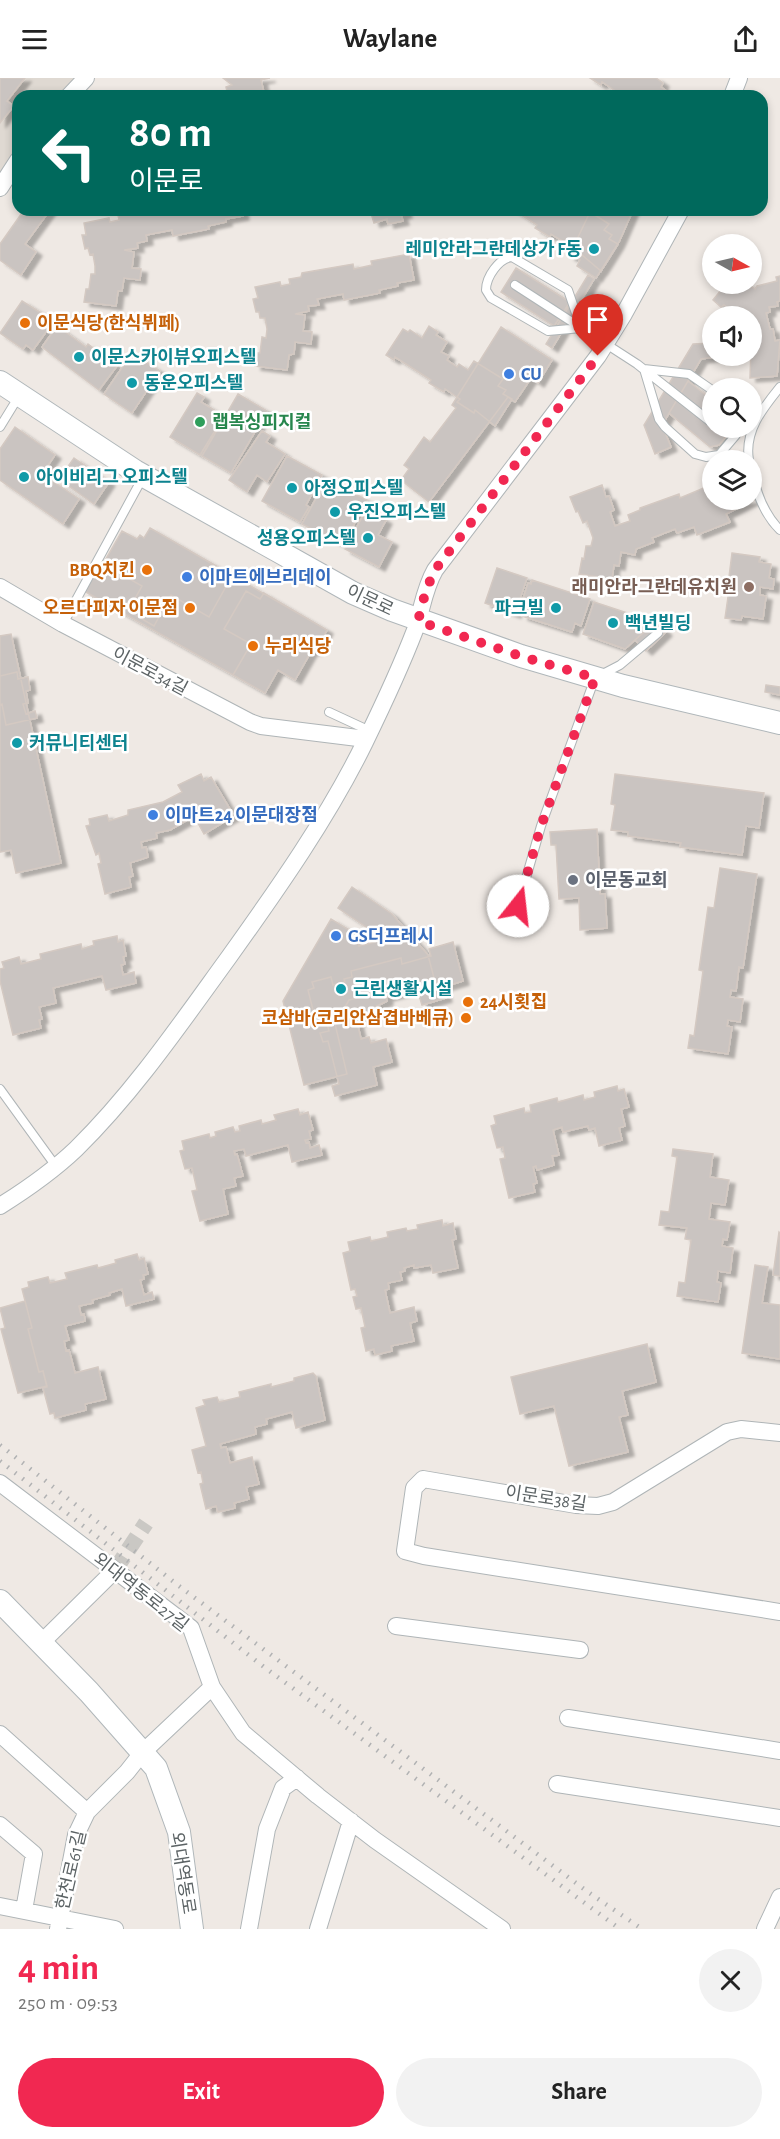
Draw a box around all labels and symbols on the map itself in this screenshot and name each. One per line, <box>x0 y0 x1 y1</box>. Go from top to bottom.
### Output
north arrow <box>702 234 762 294</box>
place label: 레미안라그란데상가 F동 <box>405 240 582 259</box>
marker: 레미안라그란데상가 F동 <box>587 242 601 256</box>
pin <box>572 294 623 356</box>
place label: 이문식당(한식뷔페) <box>37 313 180 333</box>
marker: 이문식당(한식뷔페) <box>18 316 32 330</box>
place label: 이문스카이뷰오피스텔 <box>91 348 257 367</box>
marker: 이문스카이뷰오피스텔 <box>72 350 86 364</box>
place label: CU <box>521 366 542 384</box>
marker: CU <box>502 367 516 381</box>
place label: 동운오피스텔 <box>144 374 243 393</box>
marker: 동운오피스텔 <box>125 376 139 390</box>
place label: 랩복싱피지컬 <box>212 413 311 432</box>
marker: 랩복싱피지컬 <box>193 415 207 429</box>
place label: 아이비리그 오피스텔 <box>36 468 188 487</box>
marker: 아이비리그 오피스텔 <box>17 470 31 484</box>
place label: 아정오피스텔 <box>304 479 403 498</box>
marker: 아정오피스텔 <box>285 481 299 495</box>
place label: 우진오피스텔 <box>347 503 446 522</box>
marker: 우진오피스텔 <box>328 505 342 519</box>
place label: 성용오피스텔 <box>257 529 356 548</box>
marker: 성용오피스텔 <box>361 531 375 545</box>
place label: BBQ치킨 <box>69 561 135 580</box>
marker: BBQ치킨 <box>140 563 154 577</box>
place label: 이마트에브리데이 <box>199 568 331 587</box>
marker: 이마트에브리데이 <box>180 570 194 584</box>
place label: 래미안라그란데유치원 <box>571 578 737 597</box>
street label: 이문로 <box>343 580 397 620</box>
marker: 래미안라그란데유치원 <box>742 580 756 594</box>
place label: 오르다피자 이문점 <box>43 599 178 618</box>
place label: 파크빌 <box>494 599 544 618</box>
marker: 오르다피자 이문점 <box>183 601 197 615</box>
marker: 파크빌 <box>549 601 563 615</box>
place label: 백년빌딩 <box>625 614 691 633</box>
marker: 백년빌딩 <box>606 616 620 630</box>
place label: 누리식당 <box>265 637 331 656</box>
marker: 누리식당 <box>246 639 260 653</box>
street label: 이문로34길 <box>109 643 191 699</box>
place label: 커뮤니티센터 <box>29 734 128 753</box>
marker: 커뮤니티센터 <box>10 736 24 750</box>
place label: 이마트24 이문대장점 <box>165 806 318 825</box>
marker: 이마트24 이문대장점 <box>146 808 160 822</box>
place label: 이문동교회 <box>585 871 668 890</box>
marker: 이문동교회 <box>566 873 580 887</box>
position arrow <box>486 874 550 938</box>
place label: GS더프레시 <box>348 927 434 946</box>
marker: GS더프레시 <box>329 929 343 943</box>
place label: 근린생활시설 <box>353 979 452 999</box>
marker: 근린생활시설 <box>334 982 348 996</box>
place label: 24시횟집 <box>480 992 547 1012</box>
marker: 24시횟집 <box>461 995 475 1009</box>
place label: 코삼바(코리안삼겹바베큐) <box>261 1009 454 1028</box>
marker: 코삼바(코리안삼겹바베큐) <box>459 1011 473 1025</box>
street label: 이문로38길 <box>504 1482 588 1514</box>
street label: 외대역동로27길 <box>90 1549 192 1635</box>
street label: 한천로61길 <box>53 1829 90 1912</box>
street label: 외대역동로 <box>167 1831 199 1915</box>

